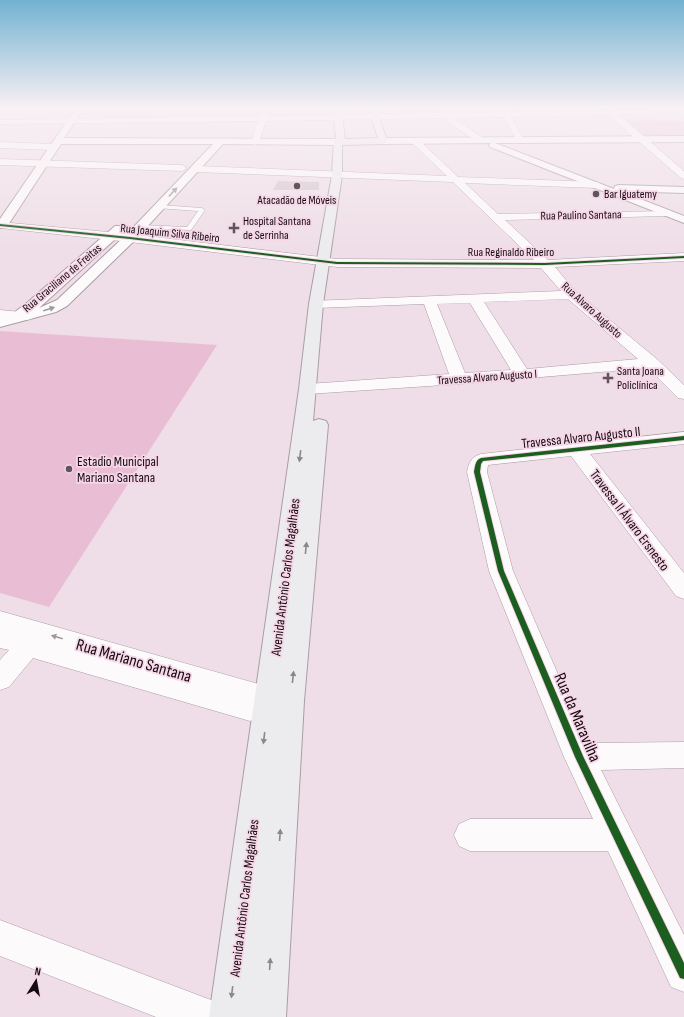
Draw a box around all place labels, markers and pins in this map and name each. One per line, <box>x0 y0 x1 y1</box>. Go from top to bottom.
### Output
marker: Atacadão de Móveis <box>292 181 302 191</box>
place label: Bar Iguatemy <box>604 187 657 202</box>
marker: Bar Iguatemy <box>591 189 601 199</box>
place label: Atacadão de Móveis <box>257 193 336 208</box>
place label: Hospital Santana de Serrinha <box>243 214 311 243</box>
marker: Hospital Santana de Serrinha <box>228 222 240 234</box>
place label: Santa Joana Policlínica <box>617 364 664 393</box>
marker: Santa Joana Policlínica <box>602 372 614 384</box>
place label: Estadio Municipal Mariano Santana <box>77 453 159 486</box>
marker: Estadio Municipal Mariano Santana <box>64 464 74 474</box>

